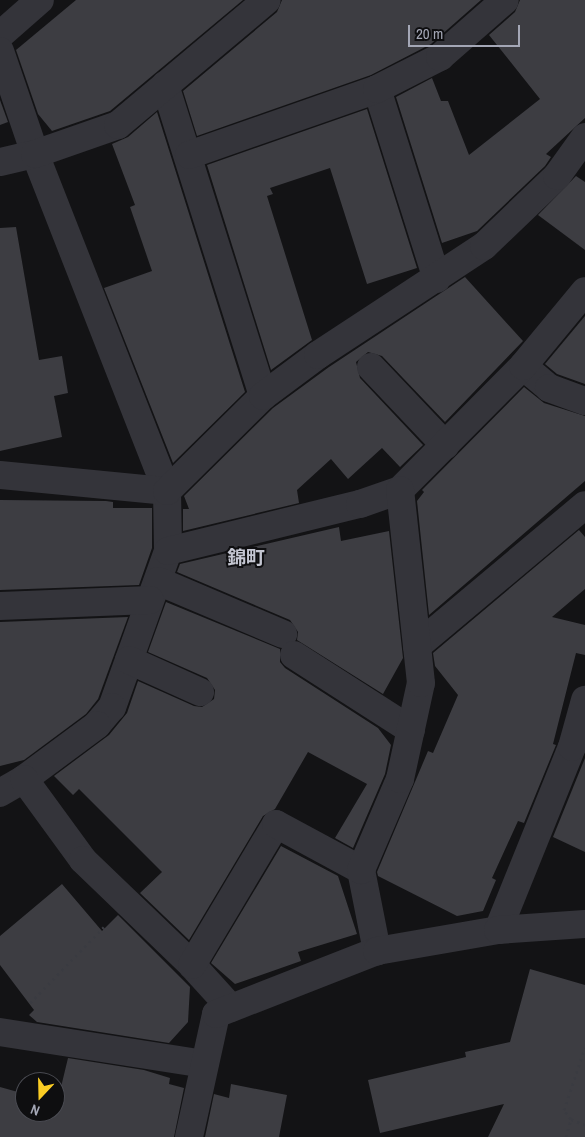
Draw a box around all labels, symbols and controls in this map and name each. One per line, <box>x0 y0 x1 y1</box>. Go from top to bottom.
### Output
scale bar <box>410 15 522 47</box>
text: 20 m <box>416 23 443 44</box>
district label: 錦町 <box>227 547 265 569</box>
north arrow <box>15 1072 65 1122</box>
text: N <box>28 1100 42 1120</box>

